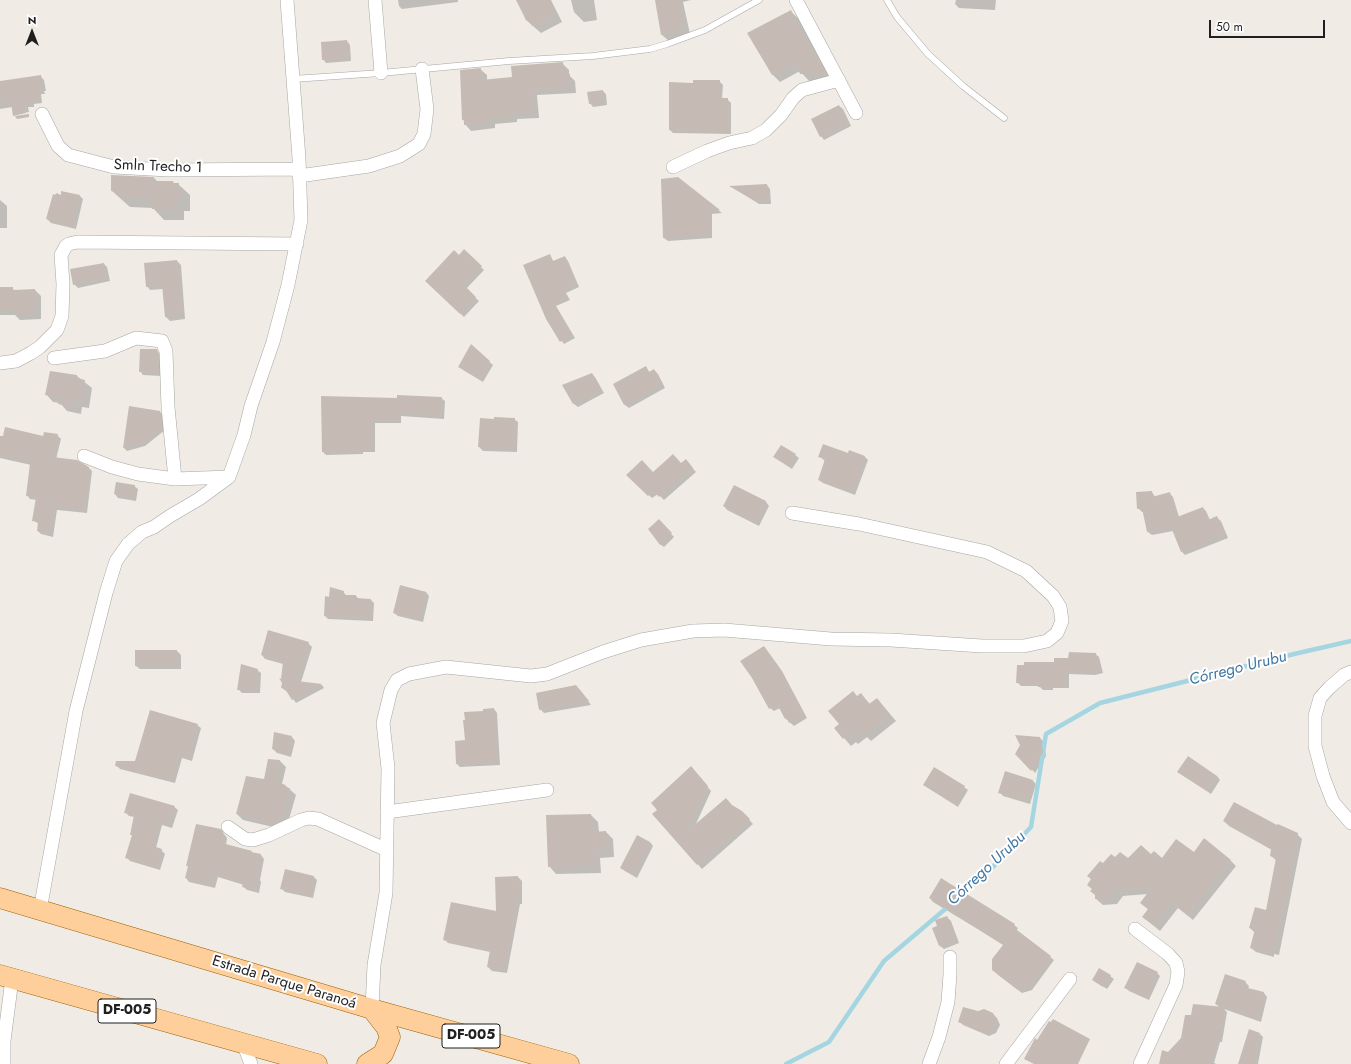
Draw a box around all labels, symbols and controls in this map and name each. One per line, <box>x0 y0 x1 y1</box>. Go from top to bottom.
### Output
north arrow <box>12 12 52 52</box>
text: N <box>28 12 36 28</box>
scale bar <box>1211 12 1327 38</box>
text: 50 m <box>1216 18 1243 36</box>
street label: Smln Trecho 1 <box>113 156 203 178</box>
water label: Córrego Urubu <box>1187 648 1289 690</box>
water label: Córrego Urubu <box>944 828 1030 910</box>
street label: Estrada Parque Paranoá <box>210 953 358 1013</box>
road number: DF-005 <box>98 999 156 1023</box>
road number: DF-005 <box>442 1024 500 1048</box>

